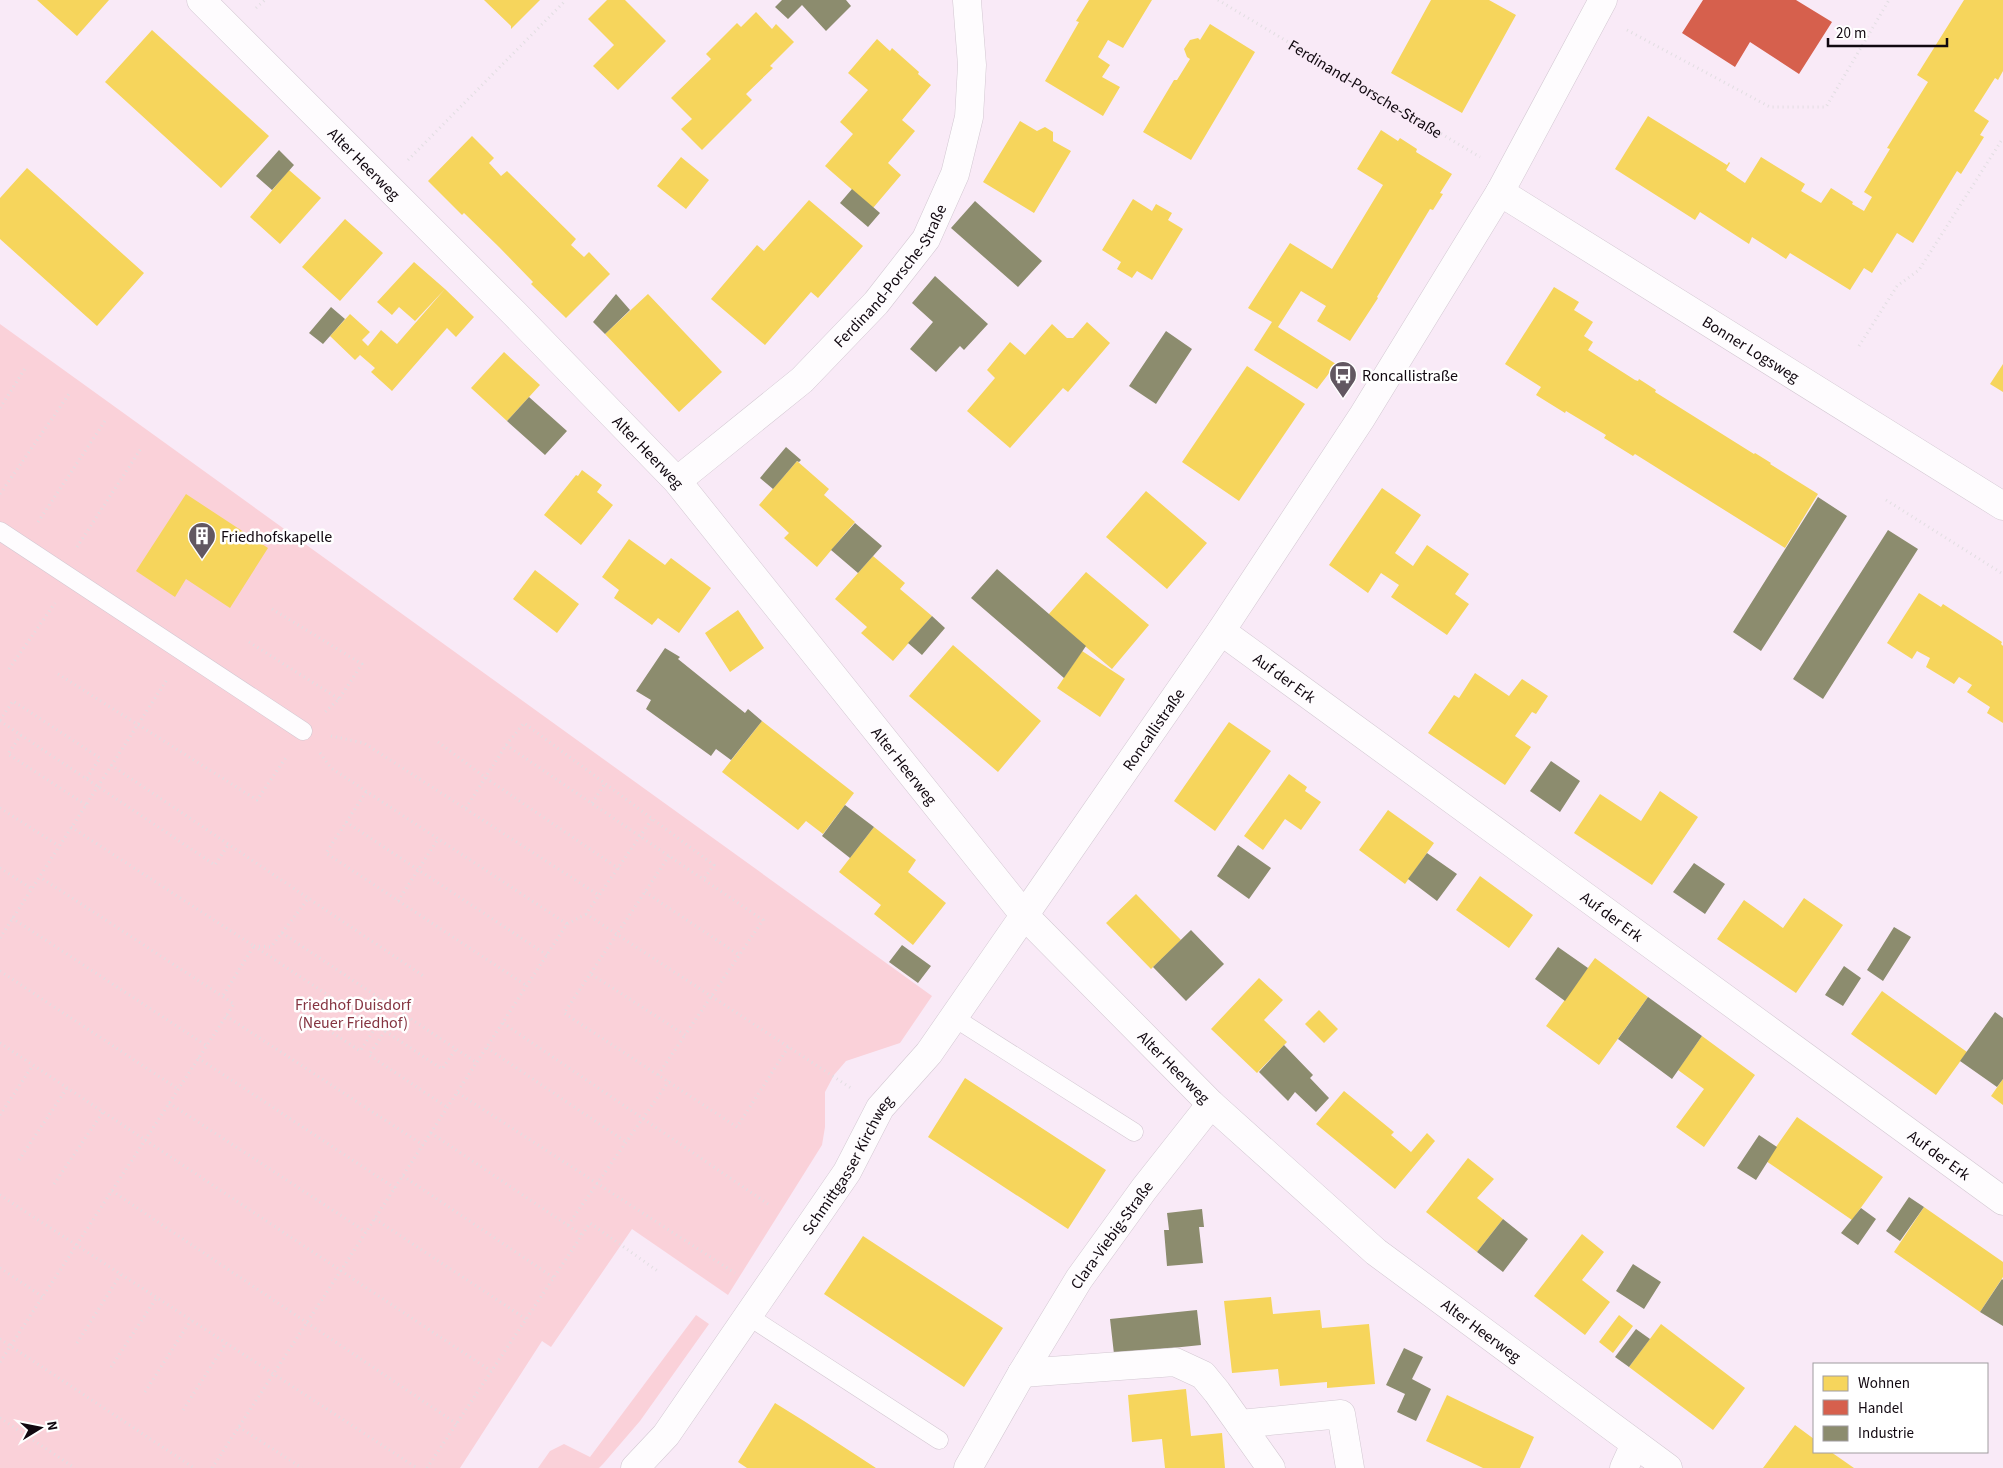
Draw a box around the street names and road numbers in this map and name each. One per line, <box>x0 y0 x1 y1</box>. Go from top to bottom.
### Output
street label: Ferdinand-Porsche-Straße <box>1284 35 1446 144</box>
street label: Alter Heerweg <box>323 123 405 205</box>
street label: Ferdinand-Porsche-Straße <box>829 201 952 353</box>
street label: Bonner Logsweg <box>1698 311 1803 388</box>
street label: Alter Heerweg <box>607 411 689 493</box>
street label: Auf der Erk <box>1248 648 1320 709</box>
street label: Roncallistraße <box>1118 684 1190 775</box>
street label: Alter Heerweg <box>866 722 942 810</box>
street label: Auf der Erk <box>1576 887 1647 947</box>
street label: Alter Heerweg <box>1133 1026 1214 1109</box>
street label: Schmittgasser Kirchweg <box>797 1091 899 1239</box>
street label: Auf der Erk <box>1903 1125 1975 1186</box>
street label: Clara-Viebig-Straße <box>1065 1176 1159 1294</box>
street label: Alter Heerweg <box>1436 1294 1525 1368</box>

